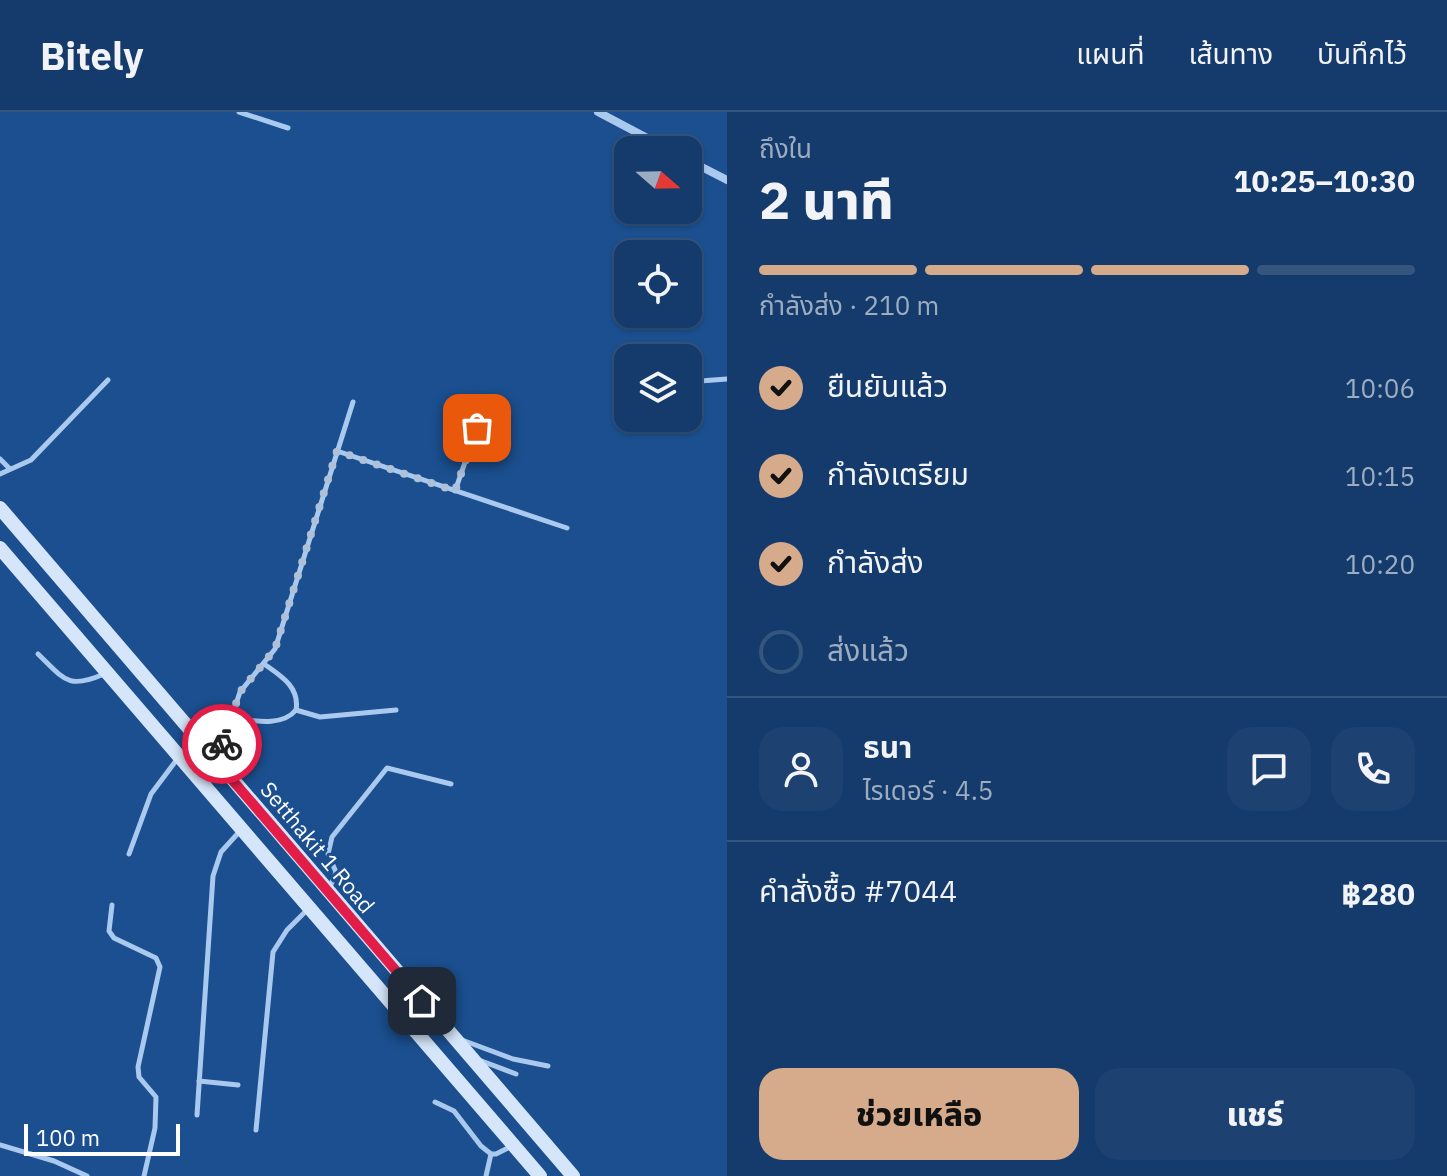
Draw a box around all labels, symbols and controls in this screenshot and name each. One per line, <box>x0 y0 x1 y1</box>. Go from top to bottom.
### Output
text: Bitely <box>40 31 144 80</box>
text: แผนที่ <box>1076 35 1144 72</box>
text: เส้นทาง <box>1188 35 1273 72</box>
text: บันทึกไว้ <box>1317 35 1407 72</box>
text: ถึงใน <box>759 131 812 165</box>
north arrow <box>614 136 702 224</box>
map controls <box>614 136 702 432</box>
text: 10:25–10:30 <box>1234 161 1415 200</box>
text: 2 นาที <box>759 166 894 233</box>
button: locate <box>614 240 702 328</box>
text: กำลังส่ง · 210 m <box>759 288 939 322</box>
button: layers <box>614 344 702 432</box>
icon: check <box>759 366 803 410</box>
text: ยืนยันแล้ว <box>827 366 948 405</box>
text: 10:06 <box>1345 371 1415 405</box>
pin <box>443 394 511 462</box>
icon: bag <box>455 406 499 450</box>
icon: check <box>759 454 803 498</box>
text: กำลังเตรียม <box>827 454 969 493</box>
text: 10:15 <box>1345 459 1415 493</box>
icon: check <box>759 542 803 586</box>
text: กำลังส่ง <box>827 542 924 581</box>
text: 10:20 <box>1345 547 1415 581</box>
text: ส่งแล้ว <box>827 630 909 669</box>
courier <box>182 704 262 784</box>
icon: bike <box>200 722 244 766</box>
button: person <box>759 727 843 811</box>
text: ธนา <box>863 727 912 766</box>
button: chat <box>1227 727 1311 811</box>
button: phone <box>1331 727 1415 811</box>
text: ไรเดอร์ · 4.5 <box>863 773 993 807</box>
street label: Setthakit 1 Road <box>254 775 382 919</box>
text: คำสั่งซื้อ #7044 <box>759 871 957 910</box>
text: ฿280 <box>1341 874 1415 913</box>
pin <box>388 967 456 1035</box>
icon: home <box>400 979 444 1023</box>
button: ช่วยเหลือ <box>759 1068 1079 1160</box>
button: แชร์ <box>1095 1068 1415 1160</box>
scale bar <box>24 1120 180 1156</box>
text: 100 m <box>36 1123 100 1152</box>

